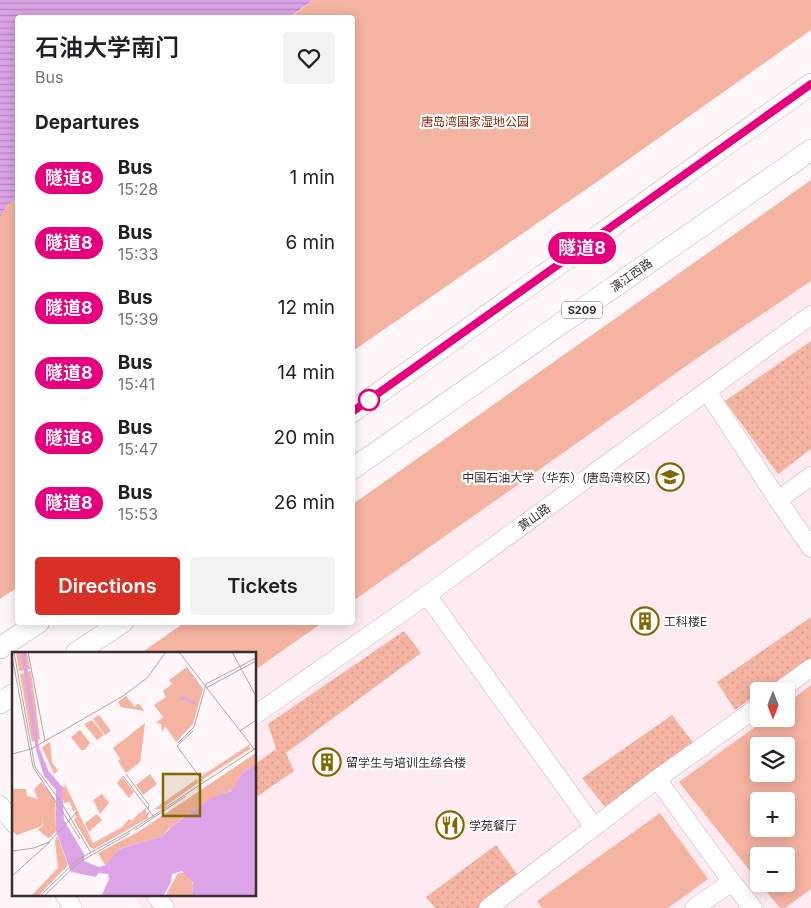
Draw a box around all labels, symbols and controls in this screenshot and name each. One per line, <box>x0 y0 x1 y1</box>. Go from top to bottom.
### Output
button: heart <box>283 32 335 84</box>
text: 石油大学南门 <box>35 33 179 62</box>
text: Bus <box>35 67 63 87</box>
text: Departures <box>35 111 139 134</box>
park label: 唐岛湾国家湿地公园 <box>421 114 529 129</box>
text: Bus <box>118 156 153 179</box>
text: 1 min <box>289 166 335 189</box>
text: 隧道8 <box>45 167 93 188</box>
text: 15:28 <box>118 179 158 199</box>
text: Bus <box>118 221 153 244</box>
text: 6 min <box>285 231 335 254</box>
text: 隧道8 <box>45 232 93 253</box>
line badge: 隧道8 <box>553 232 611 264</box>
text: 隧道8 <box>558 237 606 258</box>
text: 15:33 <box>118 244 158 264</box>
street label: 漓江西路 <box>607 255 655 295</box>
text: Bus <box>118 286 153 309</box>
text: 12 min <box>278 296 335 319</box>
text: 隧道8 <box>45 297 93 318</box>
road number: S209 <box>562 302 602 318</box>
text: 15:39 <box>118 309 158 329</box>
text: Bus <box>118 351 153 374</box>
text: 14 min <box>277 361 335 384</box>
text: 隧道8 <box>45 362 93 383</box>
text: 15:41 <box>118 374 155 394</box>
unlabelled marker <box>358 389 380 411</box>
text: Bus <box>118 416 153 439</box>
text: 20 min <box>274 426 335 449</box>
text: 隧道8 <box>45 427 93 448</box>
text: 15:47 <box>118 439 158 459</box>
school or university icon: 中国石油大学（华东）(唐岛湾校区) <box>655 462 685 492</box>
place label: 中国石油大学（华东）(唐岛湾校区) <box>462 470 651 485</box>
text: Bus <box>118 481 153 504</box>
text: 26 min <box>274 491 335 514</box>
text: 隧道8 <box>45 492 93 513</box>
street label: 黄山路 <box>515 500 553 534</box>
text: 15:53 <box>118 504 158 524</box>
button: Directions <box>35 557 180 615</box>
button: Tickets <box>190 557 335 615</box>
building icon: 工科楼E <box>630 606 660 636</box>
place label: 工科楼E <box>664 614 707 629</box>
inset map <box>12 652 256 896</box>
north arrow <box>750 682 795 728</box>
map controls <box>750 682 795 892</box>
button: layers <box>750 737 795 782</box>
building icon: 留学生与培训生综合楼 <box>312 747 342 777</box>
place label: 留学生与培训生综合楼 <box>346 755 466 770</box>
button: + <box>750 792 795 837</box>
restaurant icon: 学苑餐厅 <box>435 810 465 840</box>
place label: 学苑餐厅 <box>469 818 517 833</box>
button: − <box>750 847 795 892</box>

